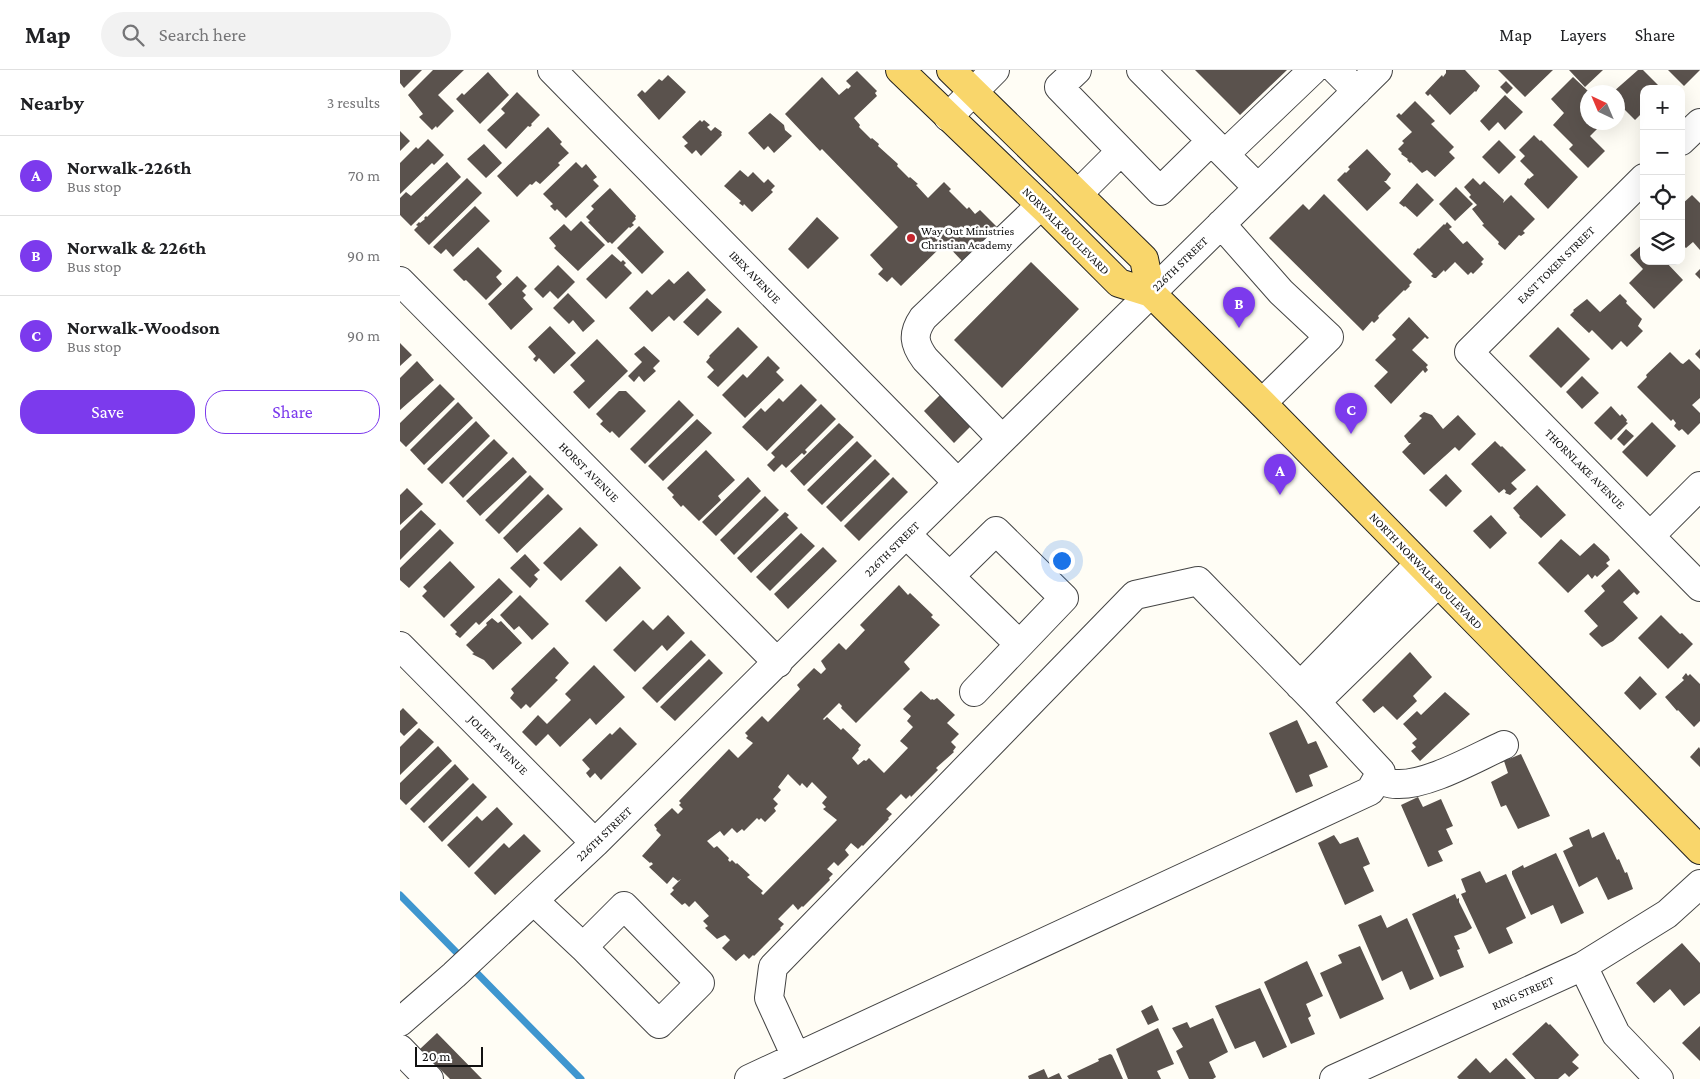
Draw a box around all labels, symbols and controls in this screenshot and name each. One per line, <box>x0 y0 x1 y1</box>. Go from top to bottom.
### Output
search box <box>101 12 451 57</box>
text: Map <box>25 21 71 48</box>
icon: search <box>119 21 147 49</box>
text: Search here <box>159 24 246 45</box>
text: Map <box>1499 25 1532 45</box>
text: Layers <box>1560 25 1607 45</box>
text: Share <box>1635 25 1675 45</box>
north arrow <box>1580 85 1625 130</box>
map controls <box>1640 85 1685 265</box>
button: + <box>1640 85 1685 130</box>
text: Nearby <box>20 91 84 115</box>
text: 3 results <box>327 94 380 111</box>
button: − <box>1640 130 1685 175</box>
text: Norwalk-226th <box>67 157 191 178</box>
text: A <box>31 167 41 184</box>
text: 70 m <box>348 167 380 184</box>
button: locate <box>1640 175 1685 220</box>
text: Bus stop <box>67 178 121 195</box>
street label: NORWALK BOULEVARD <box>1020 185 1112 277</box>
button: layers <box>1640 220 1685 265</box>
street label: EAST TOKEN STREET <box>1514 223 1598 307</box>
place label: Way Out Ministries Christian Academy <box>921 224 1014 252</box>
marker: Way Out Ministries Christian Academy <box>905 232 917 244</box>
street label: 226TH STREET <box>1149 234 1211 294</box>
text: Norwalk & 226th <box>67 237 206 258</box>
text: B <box>31 247 41 264</box>
text: 90 m <box>347 247 380 264</box>
street label: IBEX AVENUE <box>726 248 784 307</box>
text: Bus stop <box>67 258 121 275</box>
pin: B <box>1223 287 1255 328</box>
text: Norwalk-Woodson <box>67 317 220 338</box>
text: C <box>31 327 41 344</box>
text: 90 m <box>347 327 380 344</box>
text: Bus stop <box>67 338 121 355</box>
button: Save <box>20 390 195 434</box>
button: Share <box>205 390 380 434</box>
pin: C <box>1335 393 1367 434</box>
street label: THORNLAKE AVENUE <box>1542 426 1628 512</box>
street label: HORST AVENUE <box>556 439 622 505</box>
pin: A <box>1264 454 1296 495</box>
street label: NORTH NORWALK BOULEVARD <box>1367 510 1485 632</box>
street label: 226TH STREET <box>861 518 923 580</box>
your location <box>1049 548 1075 574</box>
street label: JOLIET AVENUE <box>465 712 531 778</box>
street label: 226TH STREET <box>573 804 635 864</box>
street label: RING STREET <box>1490 973 1557 1013</box>
scale bar <box>415 1044 482 1067</box>
text: 20 m <box>422 1048 450 1064</box>

